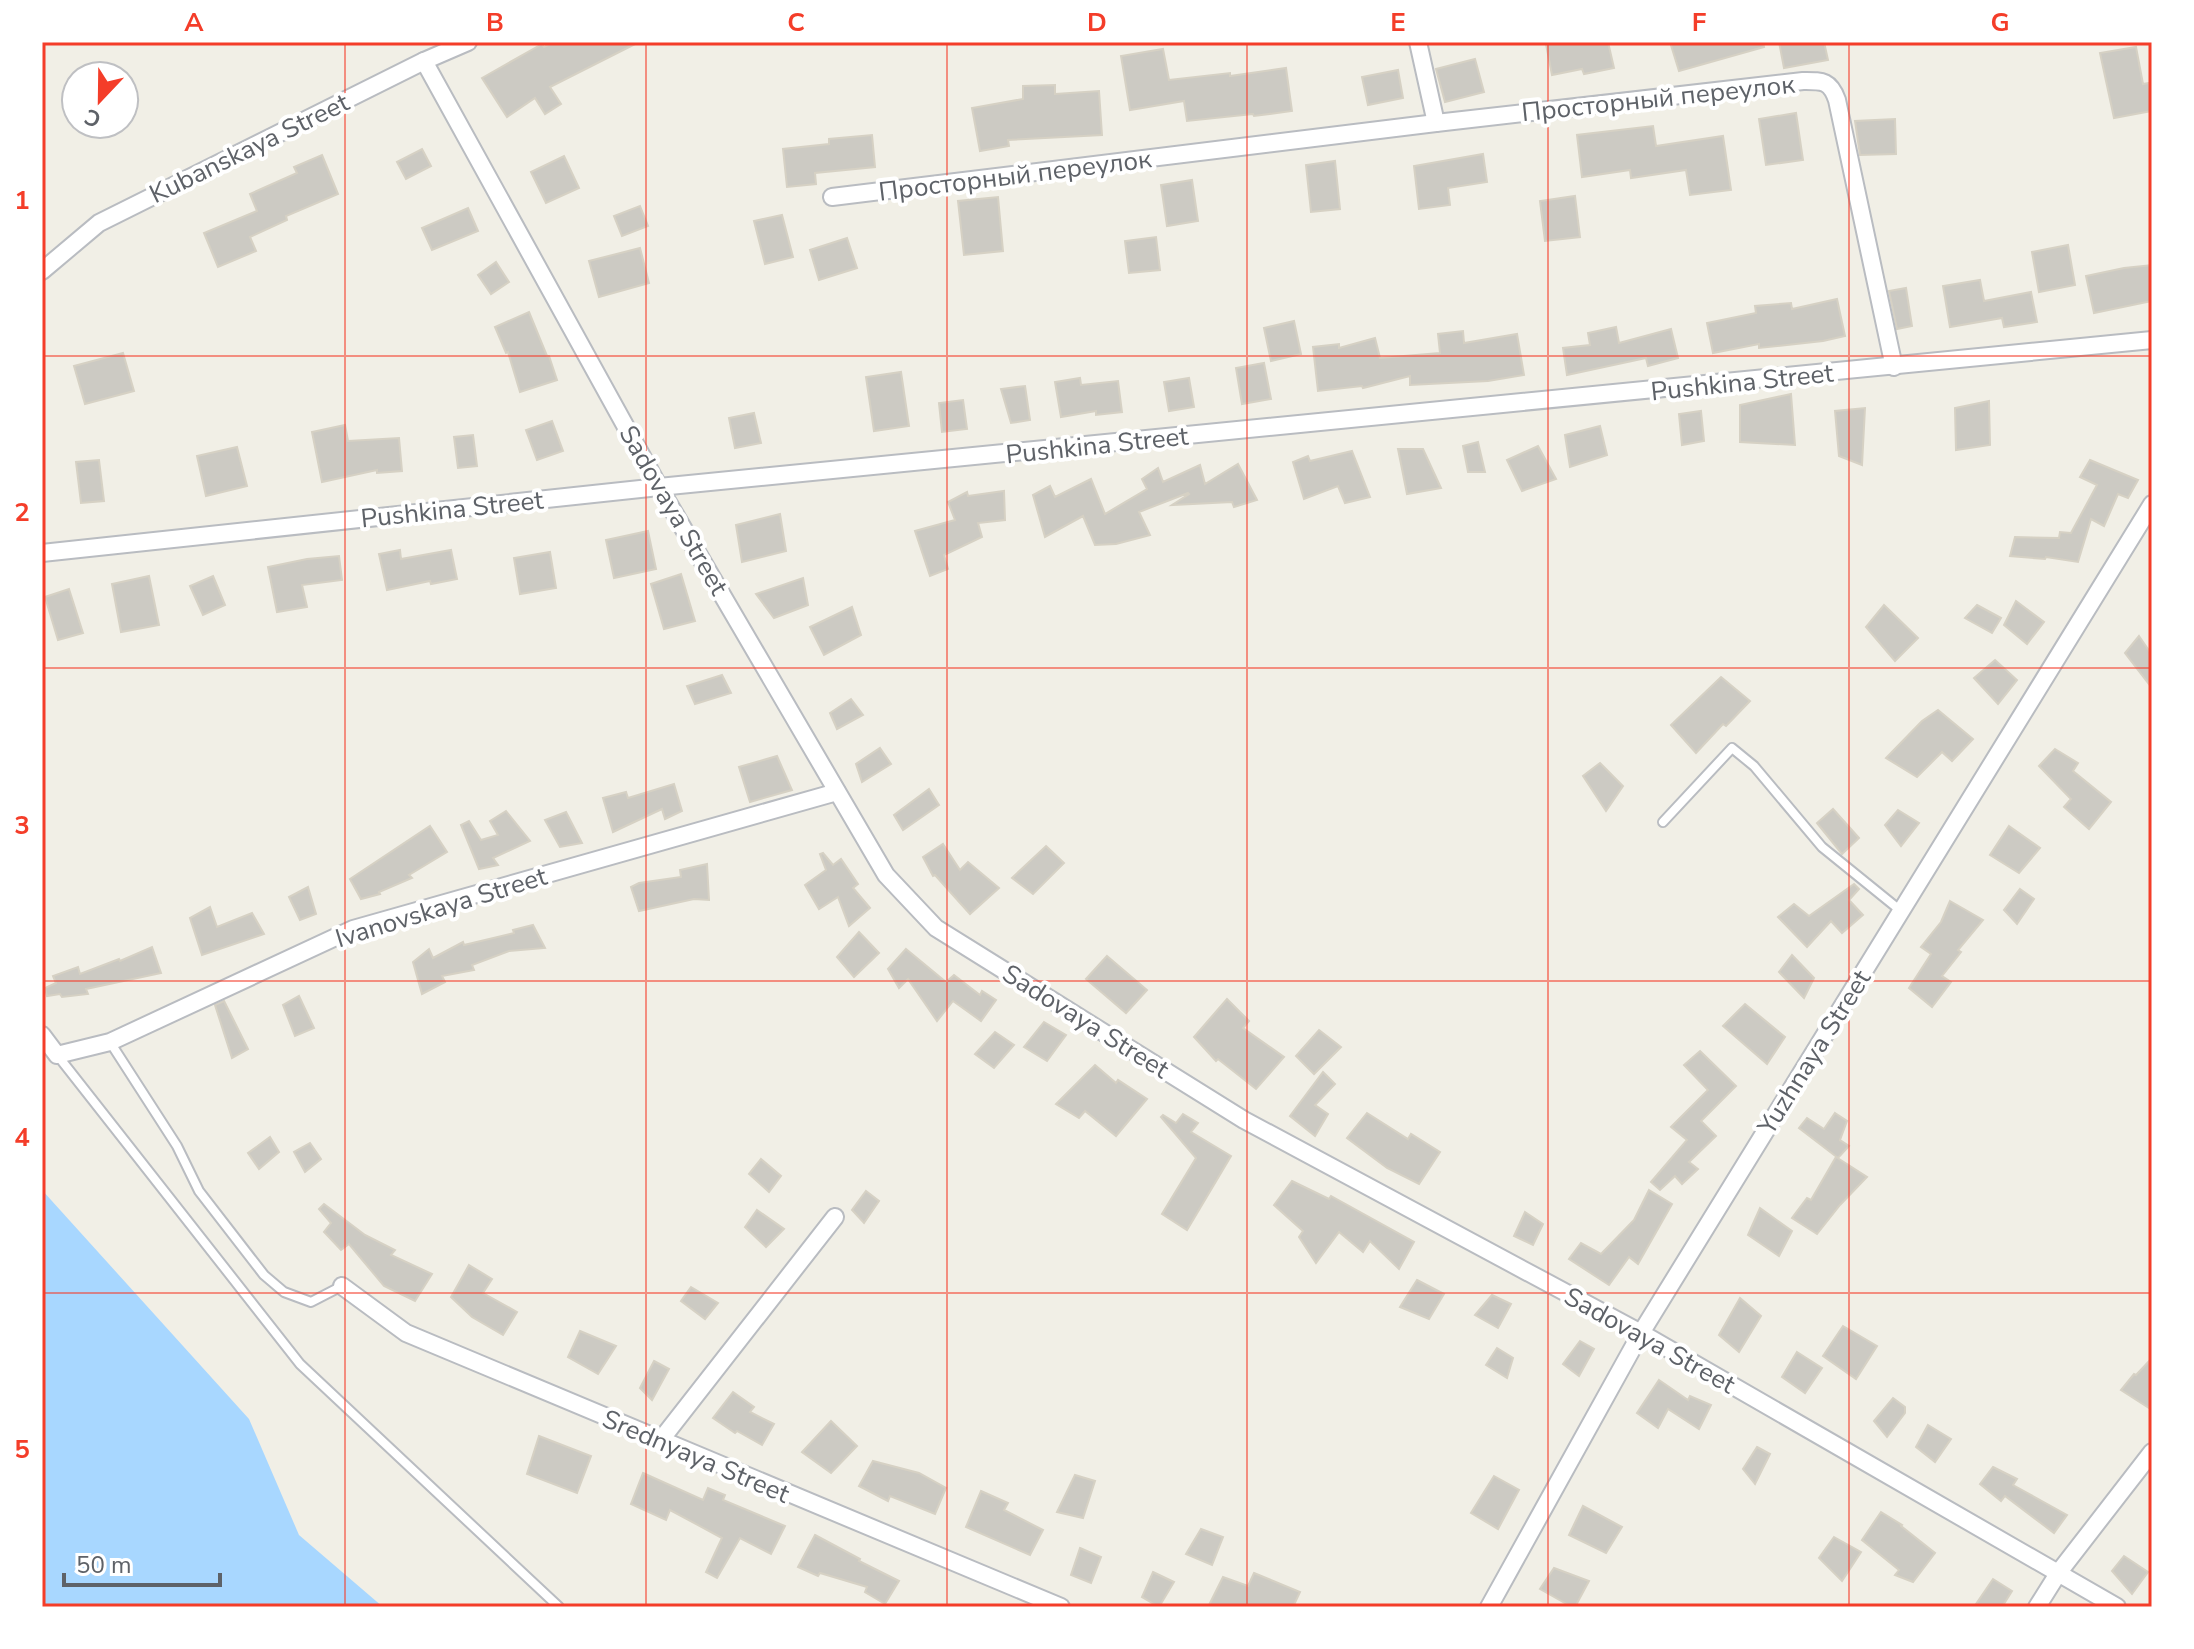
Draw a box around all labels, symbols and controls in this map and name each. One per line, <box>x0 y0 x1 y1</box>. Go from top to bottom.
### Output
text: A <box>184 5 204 40</box>
text: B <box>486 5 504 40</box>
text: C <box>787 5 805 40</box>
text: D <box>1087 5 1107 40</box>
text: E <box>1390 5 1406 40</box>
text: F <box>1692 5 1706 40</box>
text: G <box>1990 5 2010 40</box>
north arrow <box>60 60 140 140</box>
street label: Просторный переулок <box>1520 67 1797 130</box>
street label: Kubanskaya Street <box>144 85 356 212</box>
text: С <box>80 101 105 134</box>
street label: Просторный переулок <box>877 141 1154 210</box>
text: 1 <box>14 183 30 218</box>
street label: Pushkina Street <box>1649 355 1836 409</box>
street label: Pushkina Street <box>1004 418 1191 472</box>
street label: Sadovaya Street <box>611 419 737 602</box>
street label: Pushkina Street <box>359 482 546 536</box>
text: 2 <box>14 495 30 530</box>
text: 3 <box>14 808 30 843</box>
street label: Ivanovskaya Street <box>331 858 552 956</box>
street label: Sadovaya Street <box>996 956 1177 1087</box>
street label: Yuzhnaya Street <box>1749 963 1880 1142</box>
text: 4 <box>14 1120 30 1155</box>
street label: Sadovaya Street <box>1558 1279 1742 1402</box>
street label: Srednyaya Street <box>597 1401 796 1512</box>
text: 5 <box>14 1432 30 1467</box>
scale bar <box>64 1537 220 1587</box>
text: 50 m <box>76 1549 132 1581</box>

